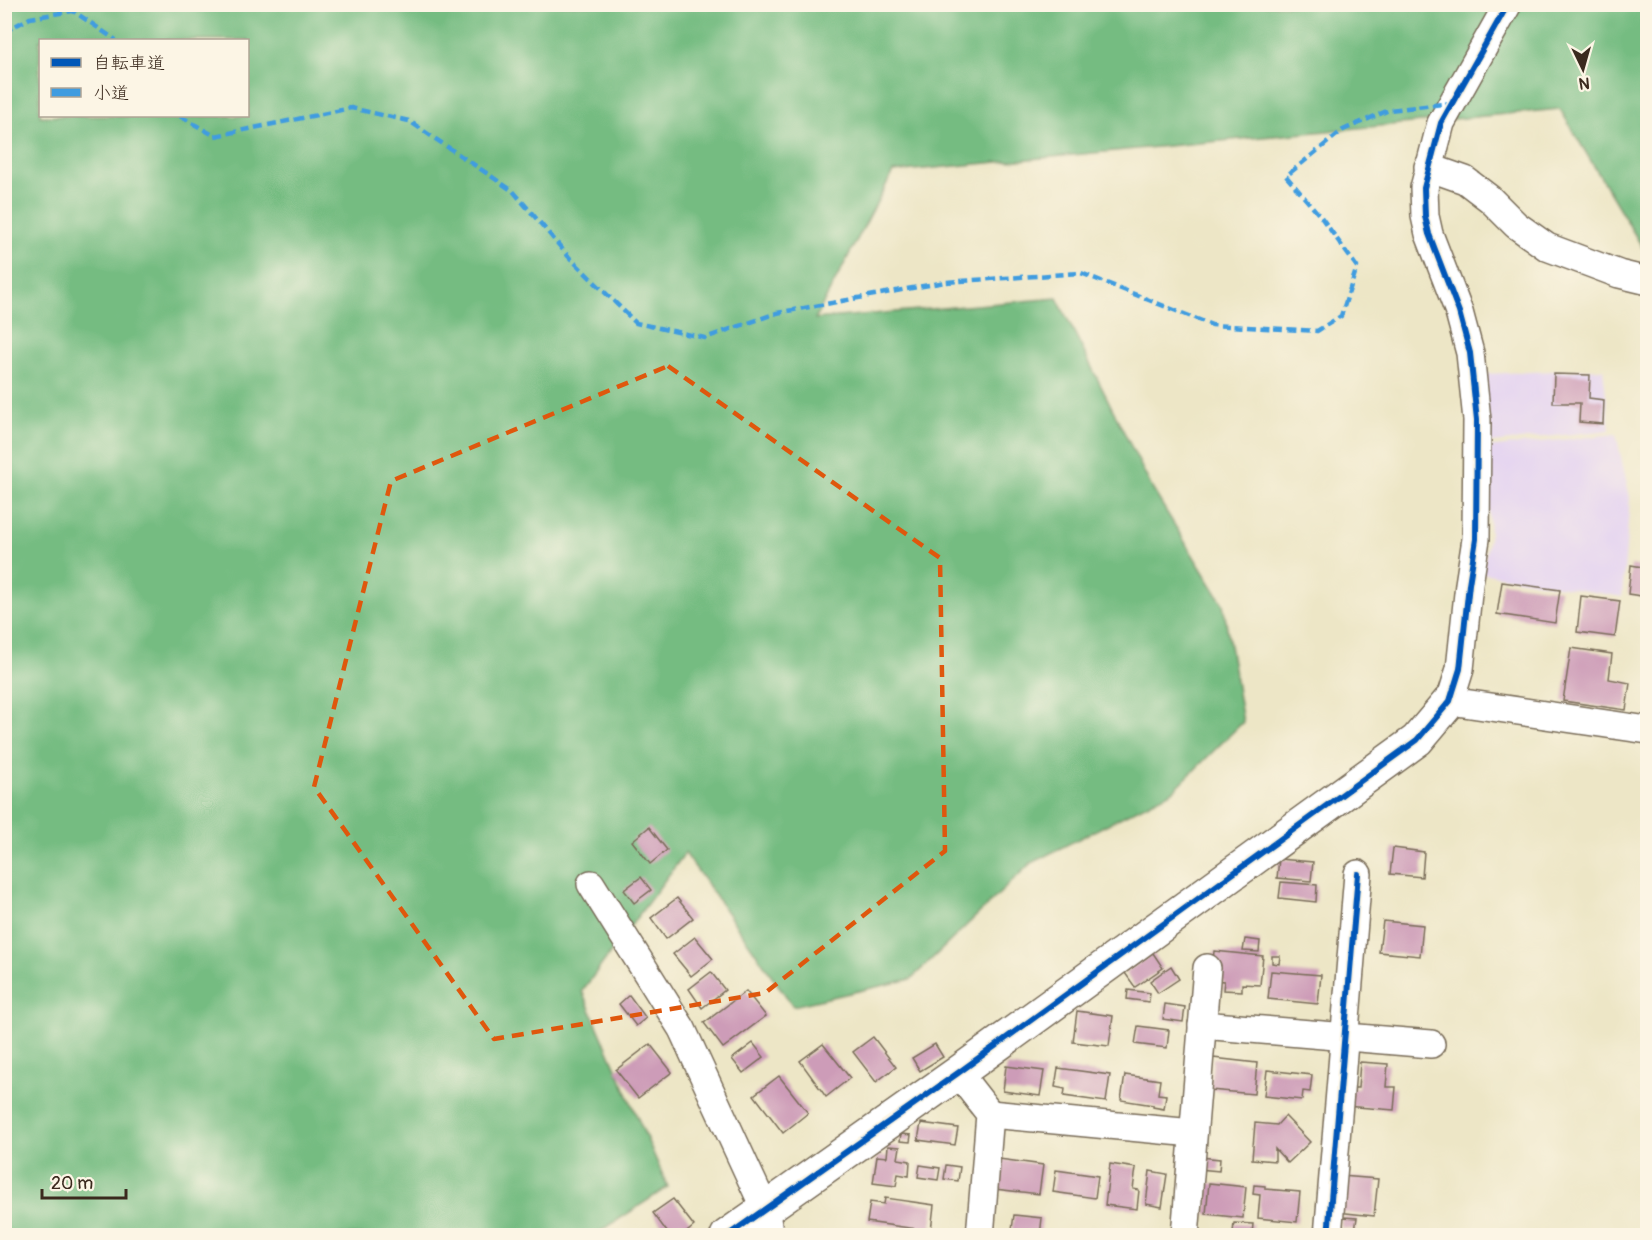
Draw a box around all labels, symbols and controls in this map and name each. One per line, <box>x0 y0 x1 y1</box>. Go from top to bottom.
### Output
legend <box>39 39 249 117</box>
north arrow <box>1553 39 1613 99</box>
text: 自転車道 <box>93 52 165 75</box>
text: N <box>1578 73 1590 93</box>
text: 小道 <box>93 82 129 105</box>
scale bar <box>42 1162 126 1200</box>
text: 20 m <box>51 1172 93 1195</box>

